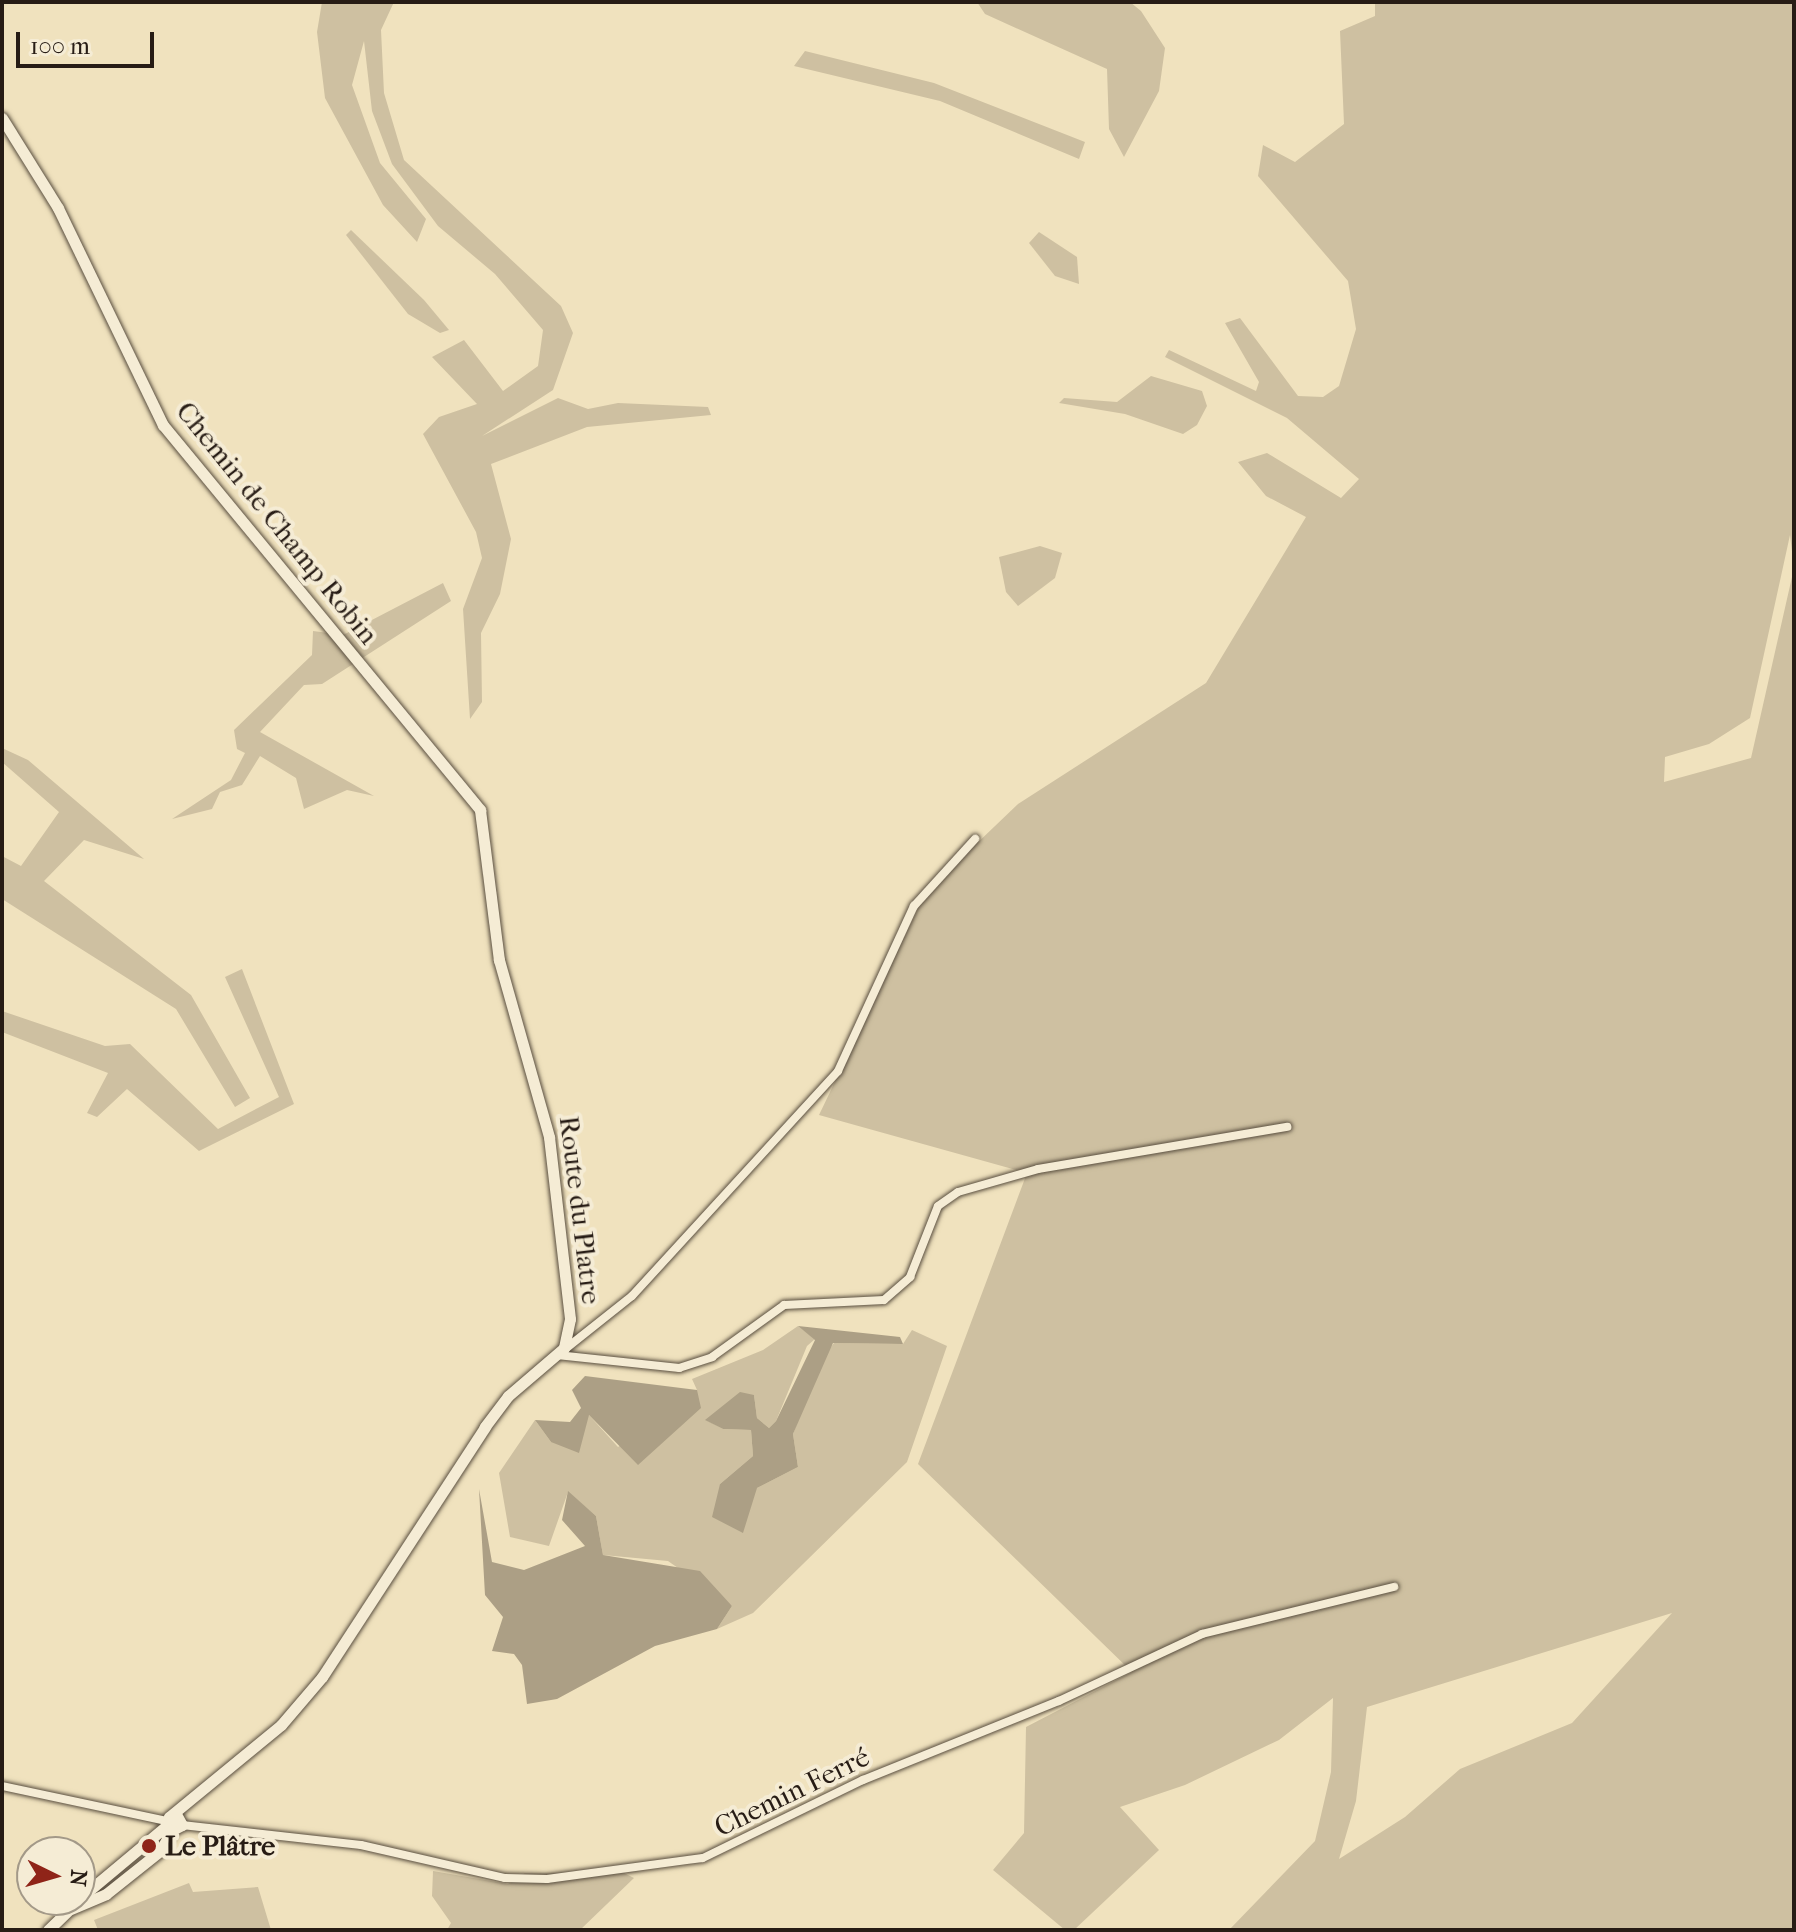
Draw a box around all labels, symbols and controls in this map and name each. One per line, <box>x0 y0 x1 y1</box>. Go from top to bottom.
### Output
scale bar <box>20 16 158 66</box>
text: 100 m <box>30 32 90 60</box>
street label: Chemin de Champ Robin <box>169 395 385 651</box>
street label: Route du Platre <box>552 1114 608 1306</box>
street label: Chemin Ferré <box>709 1740 875 1844</box>
place label: Le Plâtre <box>165 1829 275 1863</box>
north arrow <box>16 1836 96 1916</box>
marker: Le Plâtre <box>140 1837 158 1855</box>
text: N <box>64 1868 92 1887</box>

